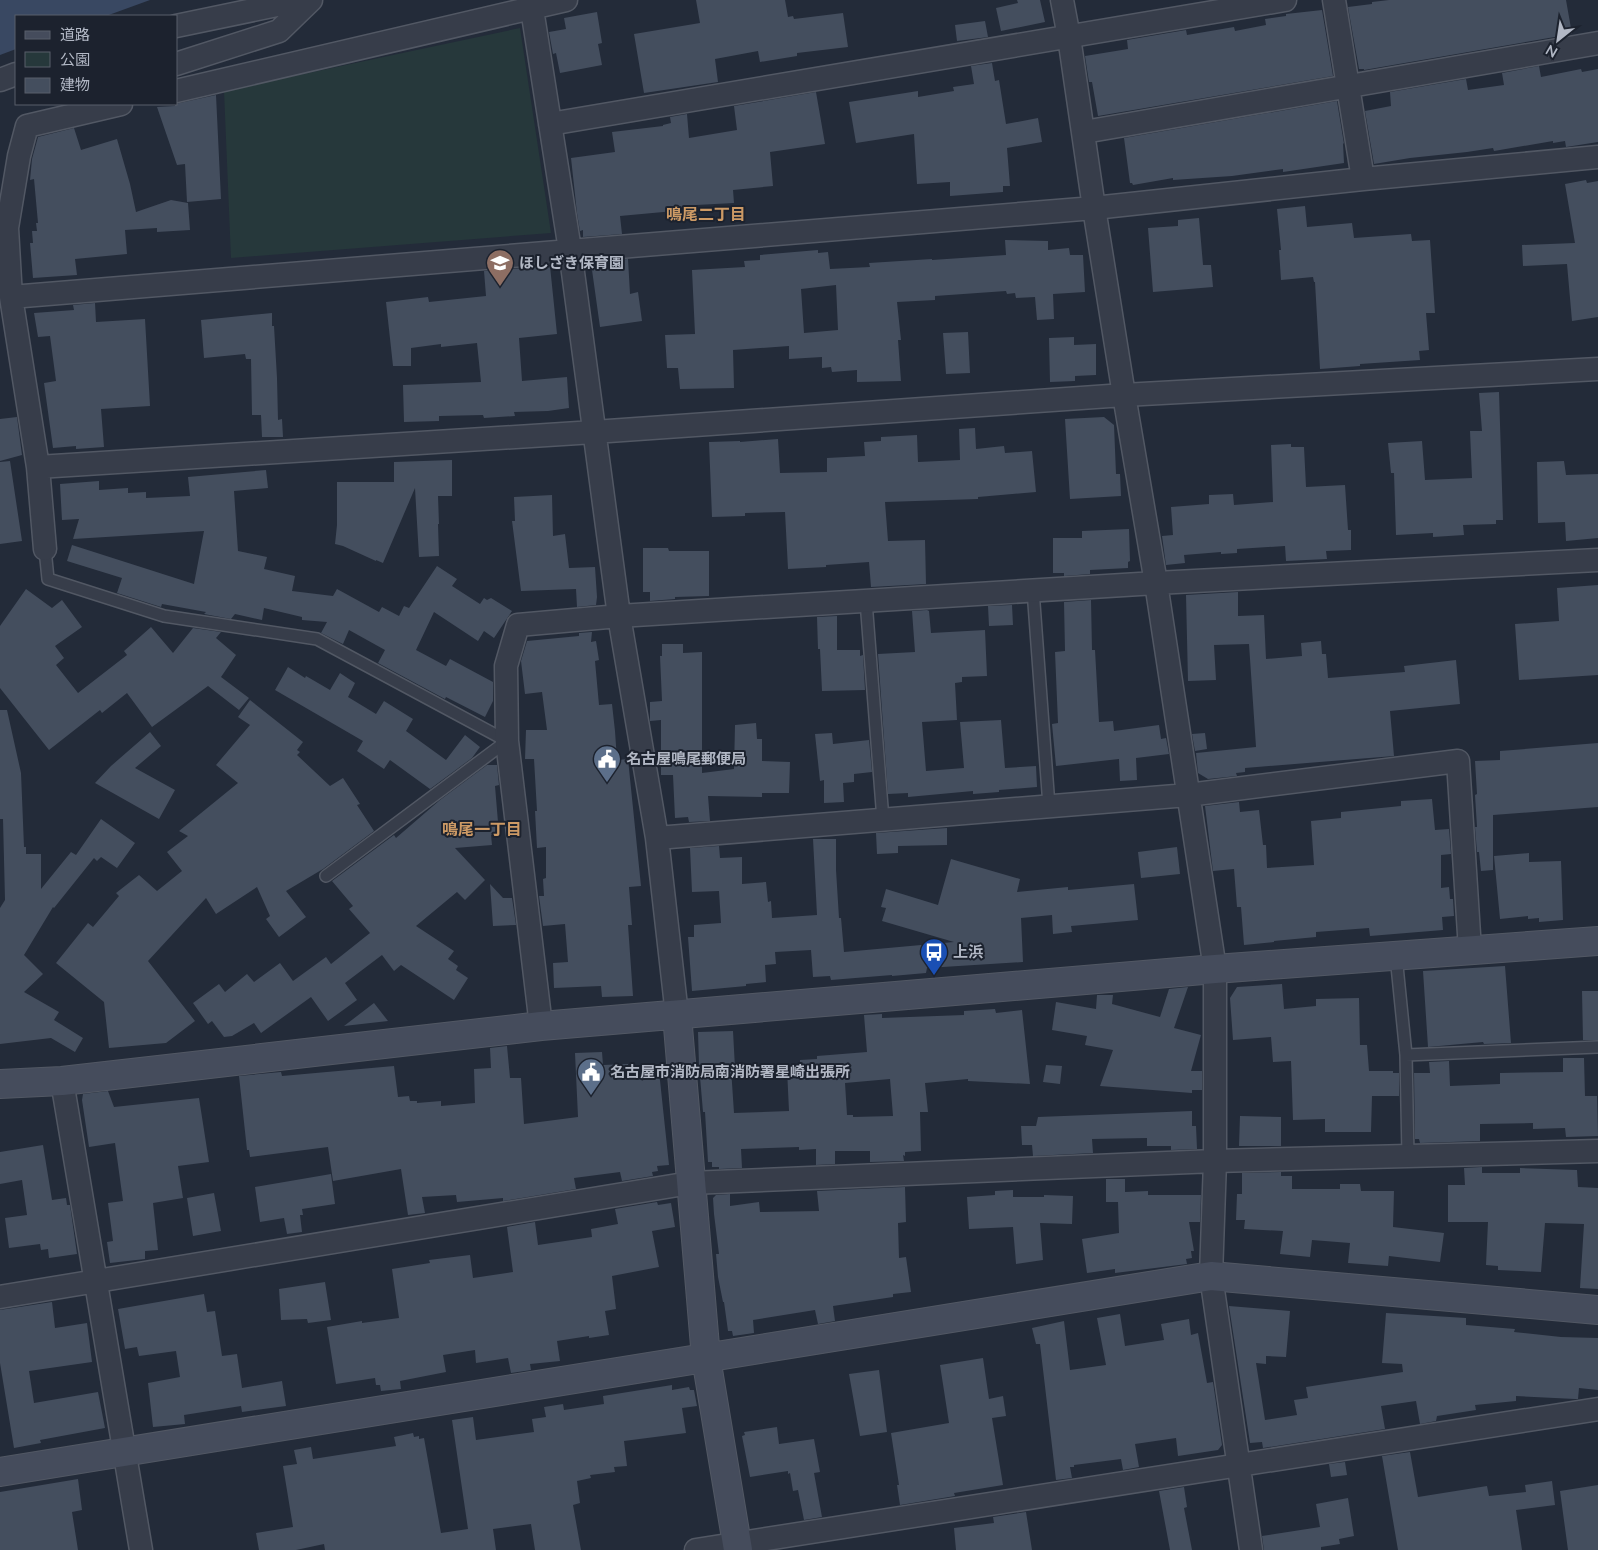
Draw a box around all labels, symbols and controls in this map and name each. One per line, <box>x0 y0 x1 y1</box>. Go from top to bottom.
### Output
legend <box>15 15 178 105</box>
north arrow <box>1533 15 1583 65</box>
text: 道路 <box>60 25 90 43</box>
text: N <box>1542 42 1560 62</box>
text: 公園 <box>60 50 90 68</box>
text: 建物 <box>60 75 90 93</box>
district label: 鳴尾二丁目 <box>666 204 746 223</box>
school or university icon: ほしざき保育園 <box>485 248 515 287</box>
place label: ほしざき保育園 <box>519 253 624 271</box>
public building icon: 名古屋鳴尾郵便局 <box>592 744 622 783</box>
place label: 名古屋鳴尾郵便局 <box>626 749 746 767</box>
district label: 鳴尾一丁目 <box>442 819 522 838</box>
bus stop icon: 上浜 <box>919 937 949 976</box>
place label: 上浜 <box>953 942 984 960</box>
public building icon: 名古屋市消防局南消防署星崎出張所 <box>576 1057 606 1096</box>
place label: 名古屋市消防局南消防署星崎出張所 <box>610 1062 850 1080</box>

